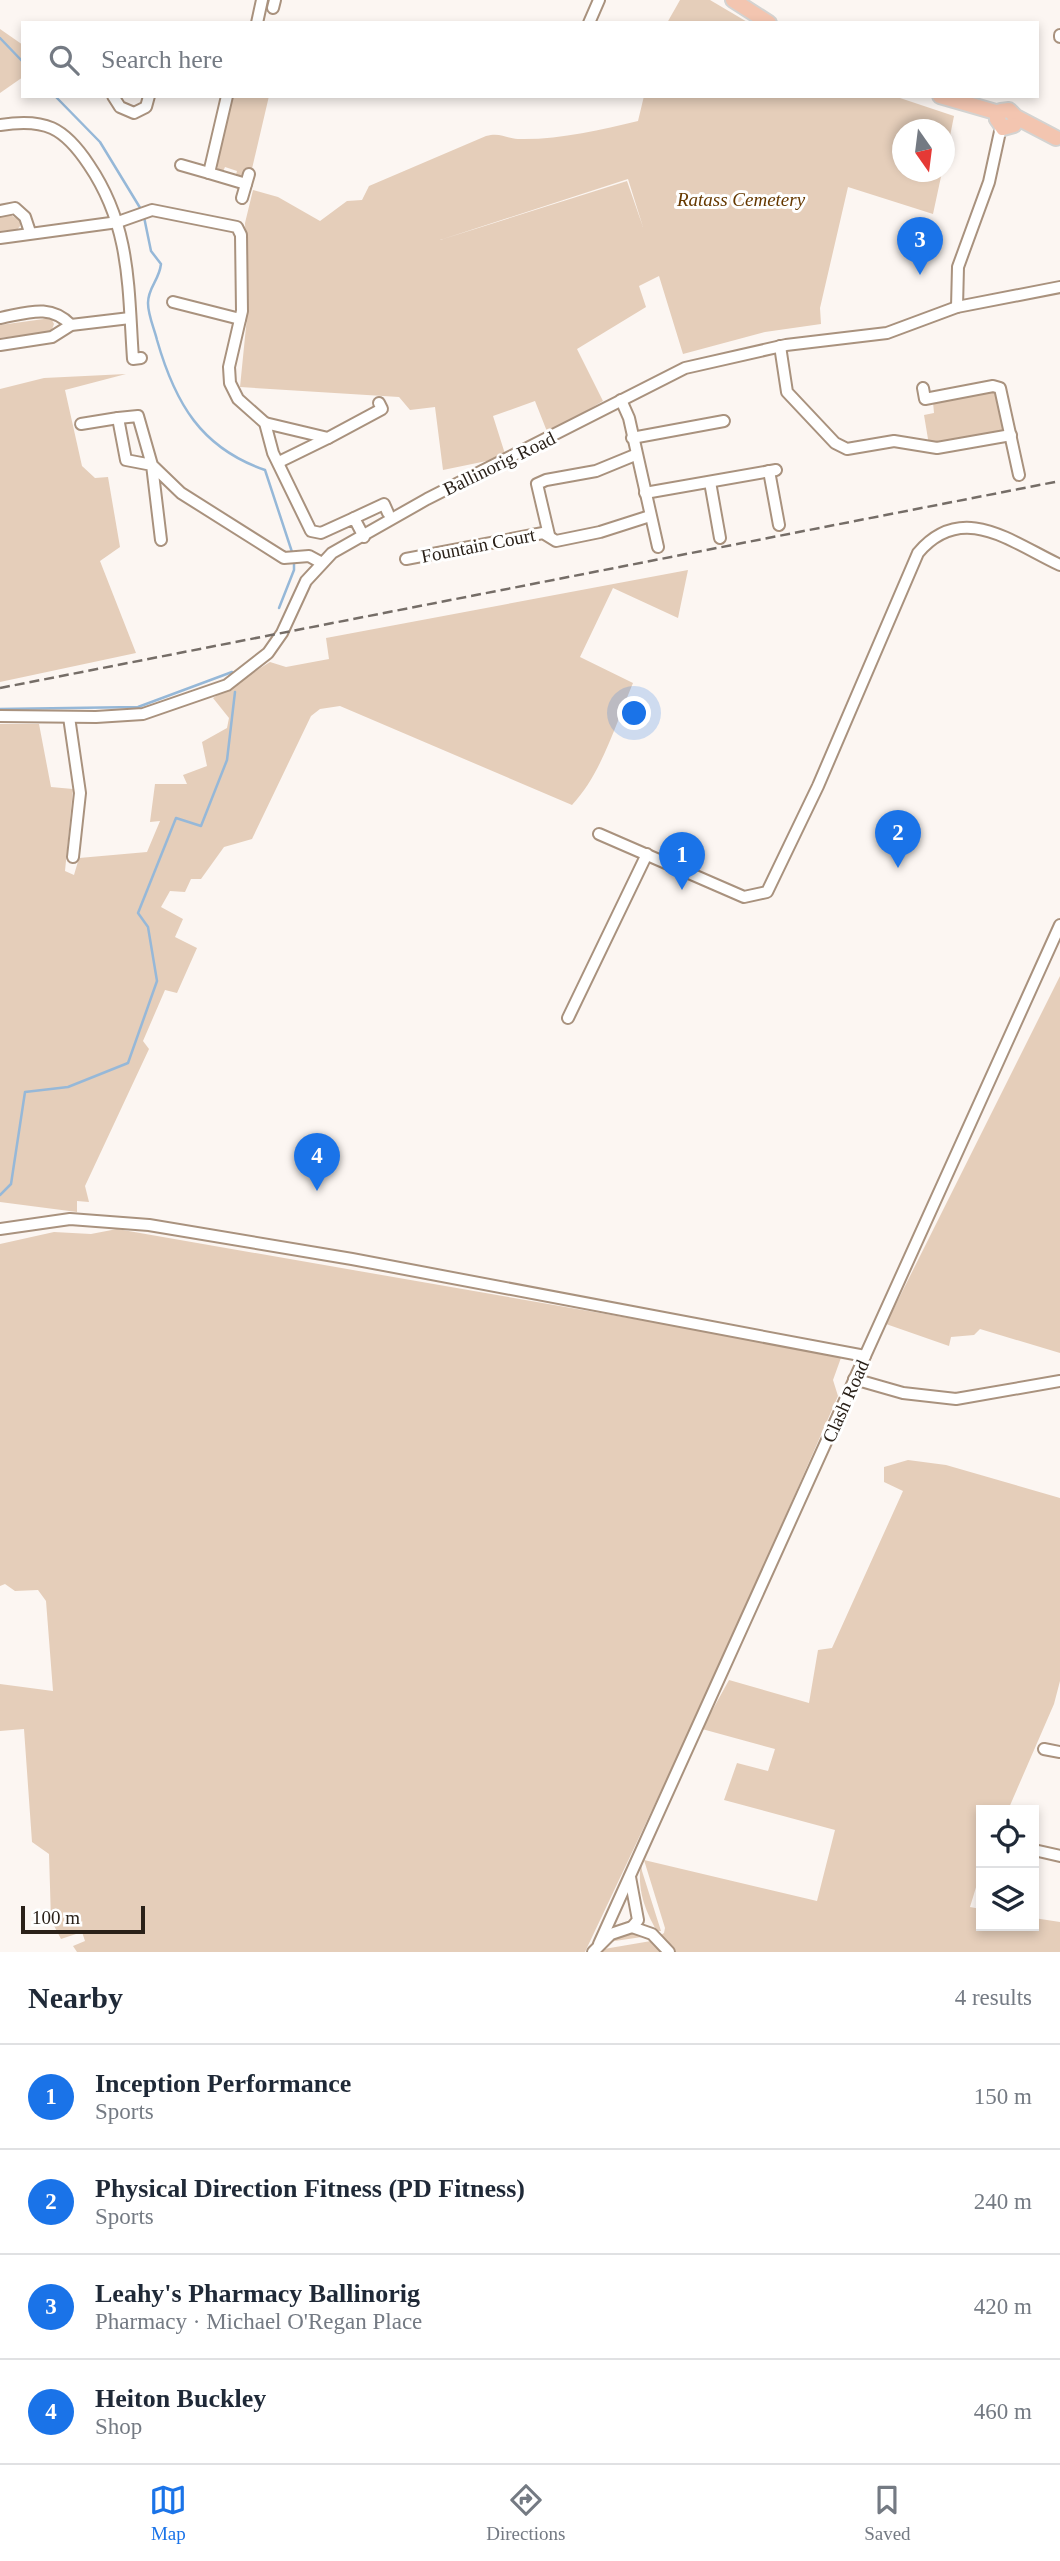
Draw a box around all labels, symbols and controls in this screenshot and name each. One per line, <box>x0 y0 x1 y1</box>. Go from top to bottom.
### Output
search box <box>21 21 1039 98</box>
icon: search <box>45 41 83 79</box>
text: Search here <box>101 45 223 74</box>
north arrow <box>892 119 955 182</box>
park label: Ratass Cemetery <box>676 189 806 210</box>
pin: 3 <box>897 217 943 275</box>
street label: Ballinorig Road <box>440 427 559 500</box>
street label: Fountain Court <box>419 524 538 567</box>
your location <box>617 696 651 730</box>
pin: 2 <box>875 810 921 868</box>
pin: 1 <box>659 832 705 890</box>
pin: 4 <box>294 1133 340 1191</box>
street label: Clash Road <box>818 1356 873 1446</box>
map controls <box>976 1805 1039 1931</box>
button: locate <box>976 1805 1039 1868</box>
button: layers <box>976 1868 1039 1931</box>
scale bar <box>21 1903 145 1935</box>
text: 100 m <box>32 1907 80 1928</box>
text: Nearby <box>28 1981 123 2014</box>
text: 4 results <box>955 1985 1032 2010</box>
text: Inception Performance <box>95 2069 351 2098</box>
text: 1 <box>45 2084 57 2109</box>
text: 150 m <box>974 2084 1032 2109</box>
text: Sports <box>95 2099 154 2124</box>
text: Physical Direction Fitness (PD Fitness) <box>95 2174 525 2203</box>
text: 2 <box>45 2189 57 2214</box>
text: 240 m <box>974 2189 1032 2214</box>
text: Sports <box>95 2204 154 2229</box>
text: Leahy's Pharmacy Ballinorig <box>95 2279 420 2308</box>
text: 3 <box>45 2294 57 2319</box>
text: 420 m <box>974 2294 1032 2319</box>
text: Pharmacy · Michael O'Regan Place <box>95 2309 422 2334</box>
text: Heiton Buckley <box>95 2384 266 2413</box>
text: 4 <box>45 2399 57 2424</box>
text: 460 m <box>974 2399 1032 2424</box>
text: Shop <box>95 2414 142 2439</box>
tab: Map <box>149 2481 187 2545</box>
tab: Directions <box>486 2481 565 2545</box>
tab: Saved <box>864 2481 911 2545</box>

